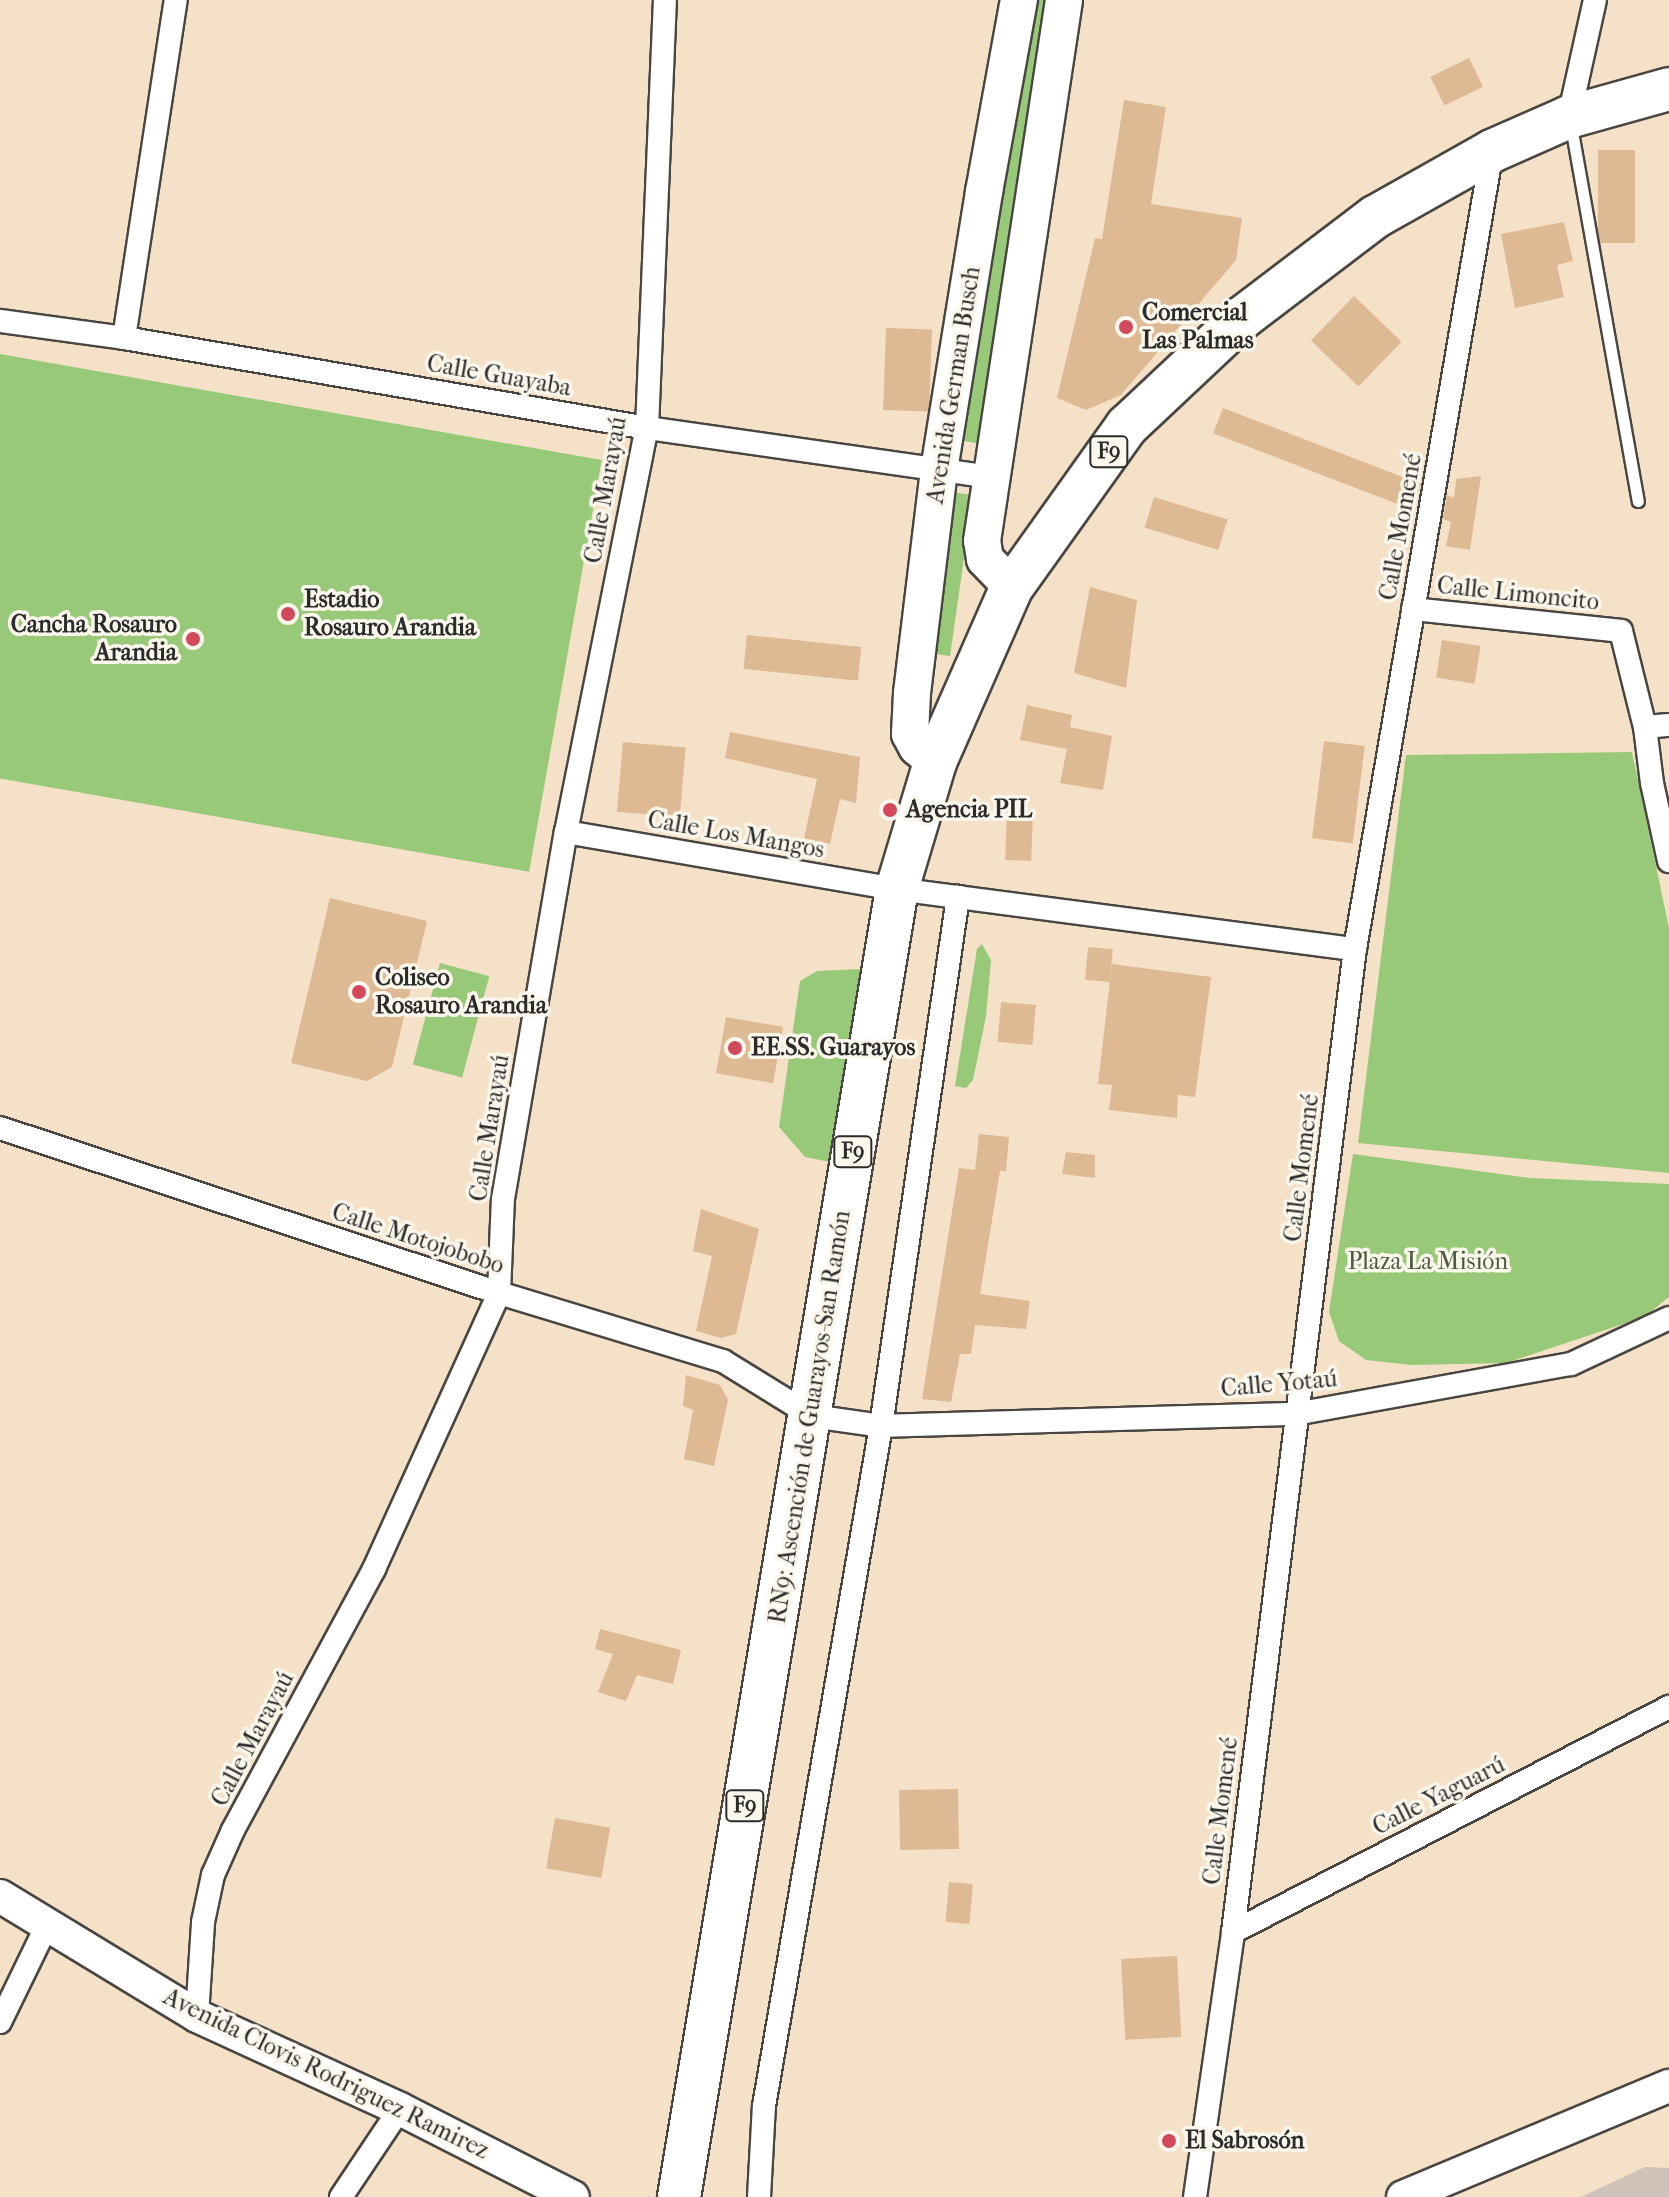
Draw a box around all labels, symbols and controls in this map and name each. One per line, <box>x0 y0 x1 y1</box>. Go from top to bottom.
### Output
street label: Avenida German Busch <box>921 264 987 506</box>
place label: Comercial Las Palmas <box>1142 299 1254 355</box>
marker: Comercial Las Palmas <box>1117 318 1135 336</box>
street label: Calle Guayaba <box>425 349 573 403</box>
street label: Calle Marayaú <box>579 414 633 566</box>
road number: F9 <box>1089 434 1129 470</box>
street label: Calle Momené <box>1374 451 1428 603</box>
street label: Calle Limoncito <box>1436 571 1600 617</box>
place label: Estadio Rosauro Arandia <box>304 586 476 642</box>
marker: Estadio Rosauro Arandia <box>279 605 297 623</box>
place label: Cancha Rosauro Arandia <box>11 611 177 667</box>
marker: Cancha Rosauro Arandia <box>184 630 202 648</box>
place label: Agencia PIL <box>906 796 1032 824</box>
marker: Agencia PIL <box>881 801 899 819</box>
street label: Calle Los Mangos <box>645 805 827 865</box>
place label: Coliseo Rosauro Arandia <box>375 964 547 1020</box>
marker: Coliseo Rosauro Arandia <box>350 983 368 1001</box>
place label: EE.SS. Guarayos <box>751 1034 915 1062</box>
marker: EE.SS. Guarayos <box>726 1039 744 1057</box>
street label: Calle Marayaú <box>464 1052 516 1204</box>
street label: Calle Momené <box>1279 1093 1325 1243</box>
road number: F9 <box>833 1134 873 1170</box>
street label: Calle Motojobobo <box>328 1198 508 1280</box>
street label: RN9: Ascención de Guarayos-San Ramón <box>763 1208 857 1626</box>
park label: Plaza La Misión <box>1348 1248 1508 1276</box>
street label: Calle Yotaú <box>1220 1365 1338 1403</box>
street label: Calle Marayaú <box>205 1667 301 1811</box>
street label: Calle Momené <box>1198 1736 1244 1886</box>
street label: Calle Yaguarú <box>1368 1750 1510 1842</box>
road number: F9 <box>725 1788 765 1824</box>
street label: Avenida Clovis Rodriguez Ramirez <box>159 1982 493 2166</box>
place label: El Sabrosón <box>1185 2127 1304 2155</box>
marker: El Sabrosón <box>1160 2132 1178 2150</box>

